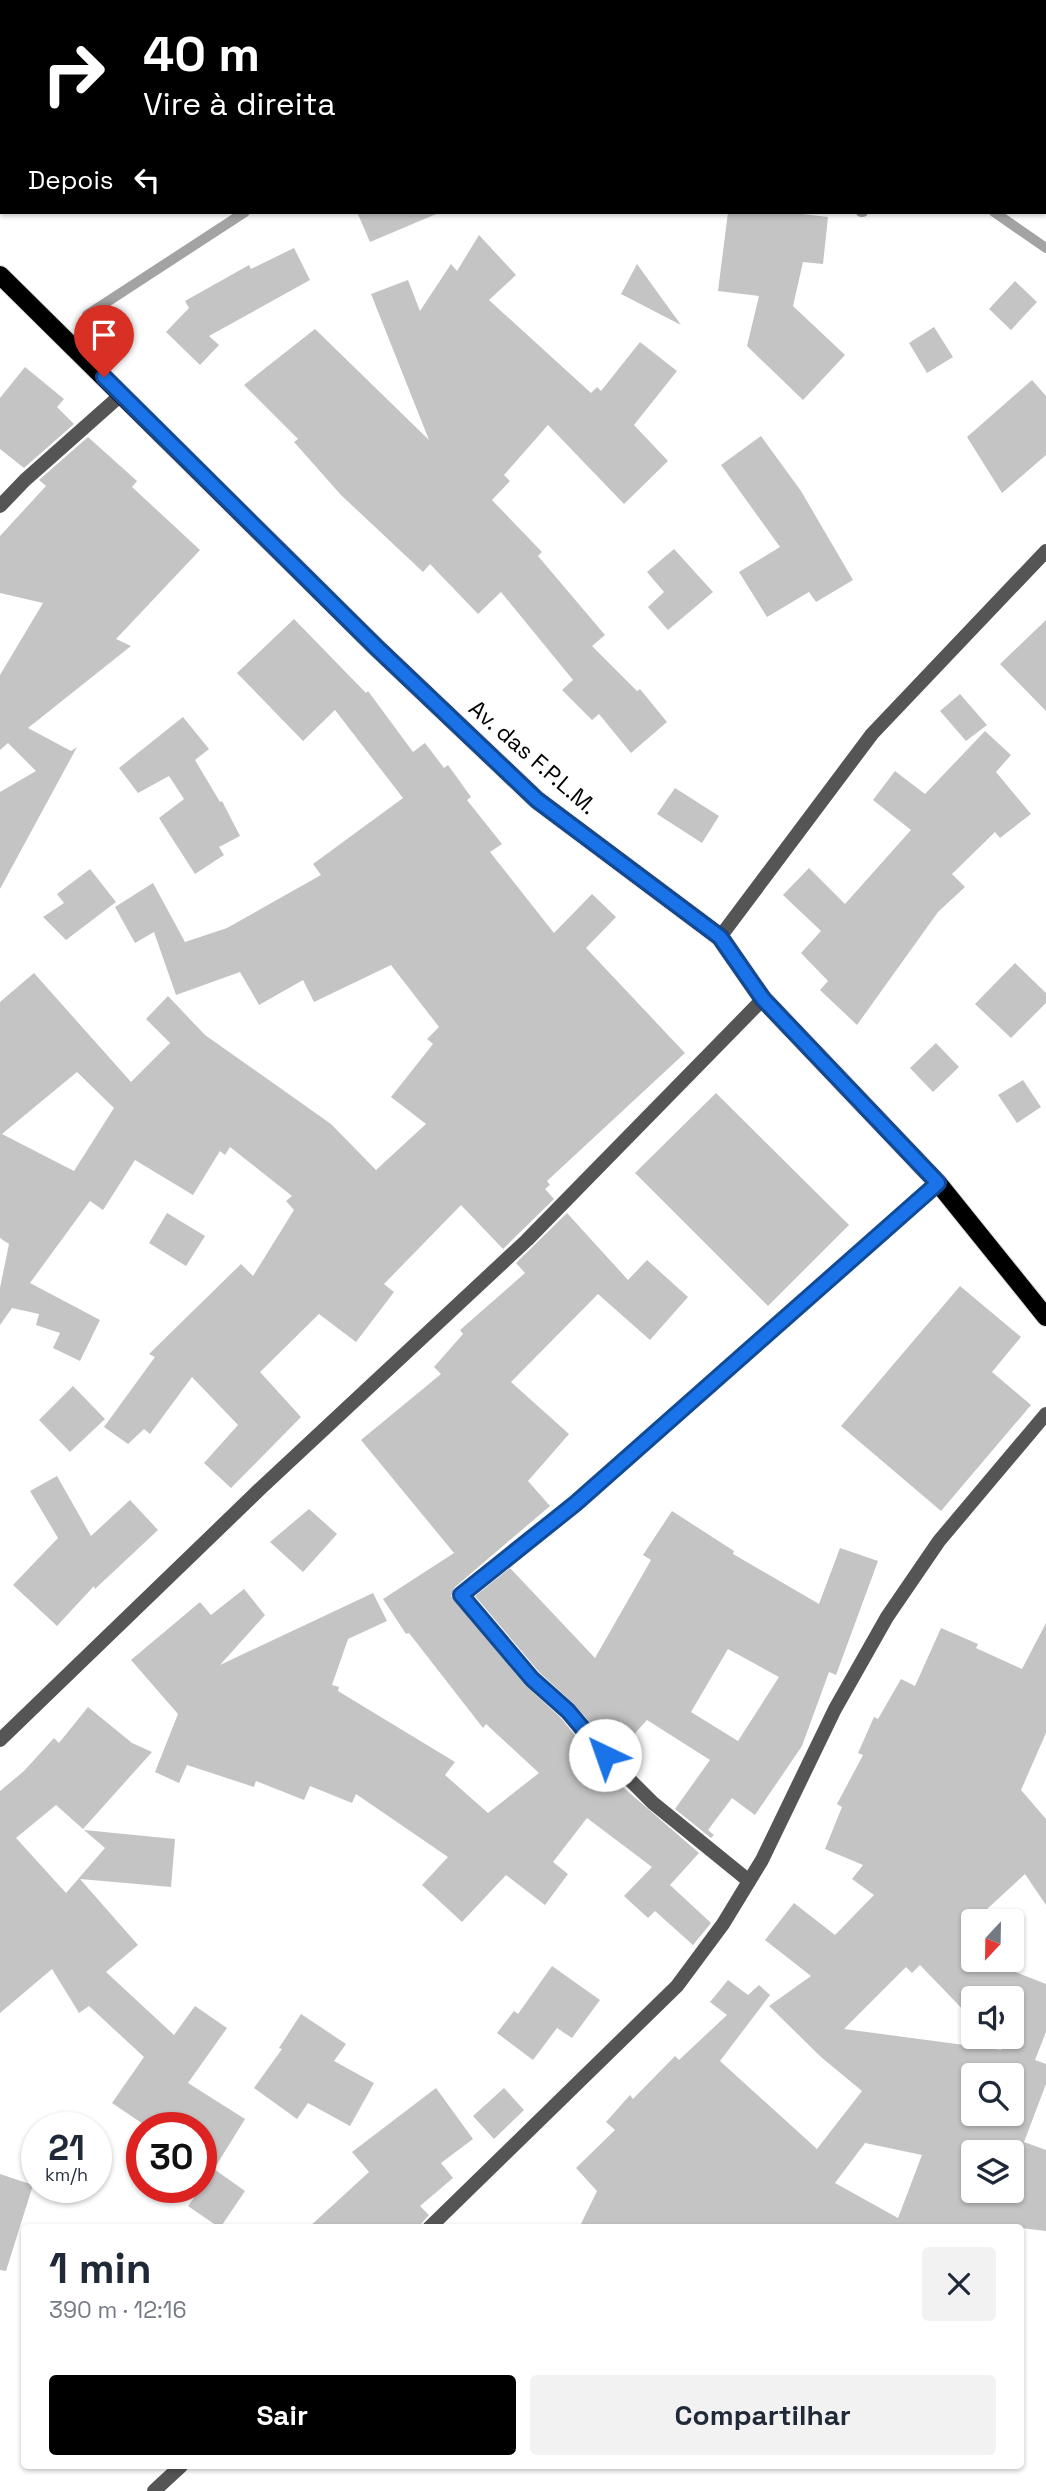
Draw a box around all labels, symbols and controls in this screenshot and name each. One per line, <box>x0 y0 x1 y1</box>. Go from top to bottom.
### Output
text: 40 m <box>143 23 260 85</box>
icon: right <box>28 28 119 119</box>
text: Vire à direita <box>143 84 336 124</box>
icon: left <box>128 161 166 199</box>
text: Depois <box>28 163 114 197</box>
pin <box>74 305 134 377</box>
icon: arrive <box>85 316 123 354</box>
street label: Av. das F.P.L.M. <box>463 693 603 821</box>
position arrow <box>568 1718 642 1792</box>
north arrow <box>961 1909 1024 1972</box>
map controls <box>961 1909 1024 2203</box>
button: sound <box>961 1986 1024 2049</box>
button: search <box>961 2063 1024 2126</box>
speed limit sign: 30 <box>126 2112 217 2203</box>
text: 21 <box>48 2126 85 2170</box>
button: layers <box>961 2140 1024 2203</box>
text: km/h <box>45 2163 88 2186</box>
text: 1 min <box>49 2242 152 2295</box>
button: close <box>922 2247 996 2321</box>
text: 390 m · 12:16 <box>49 2295 187 2325</box>
button: Sair <box>49 2375 516 2455</box>
button: Compartilhar <box>530 2375 996 2455</box>

